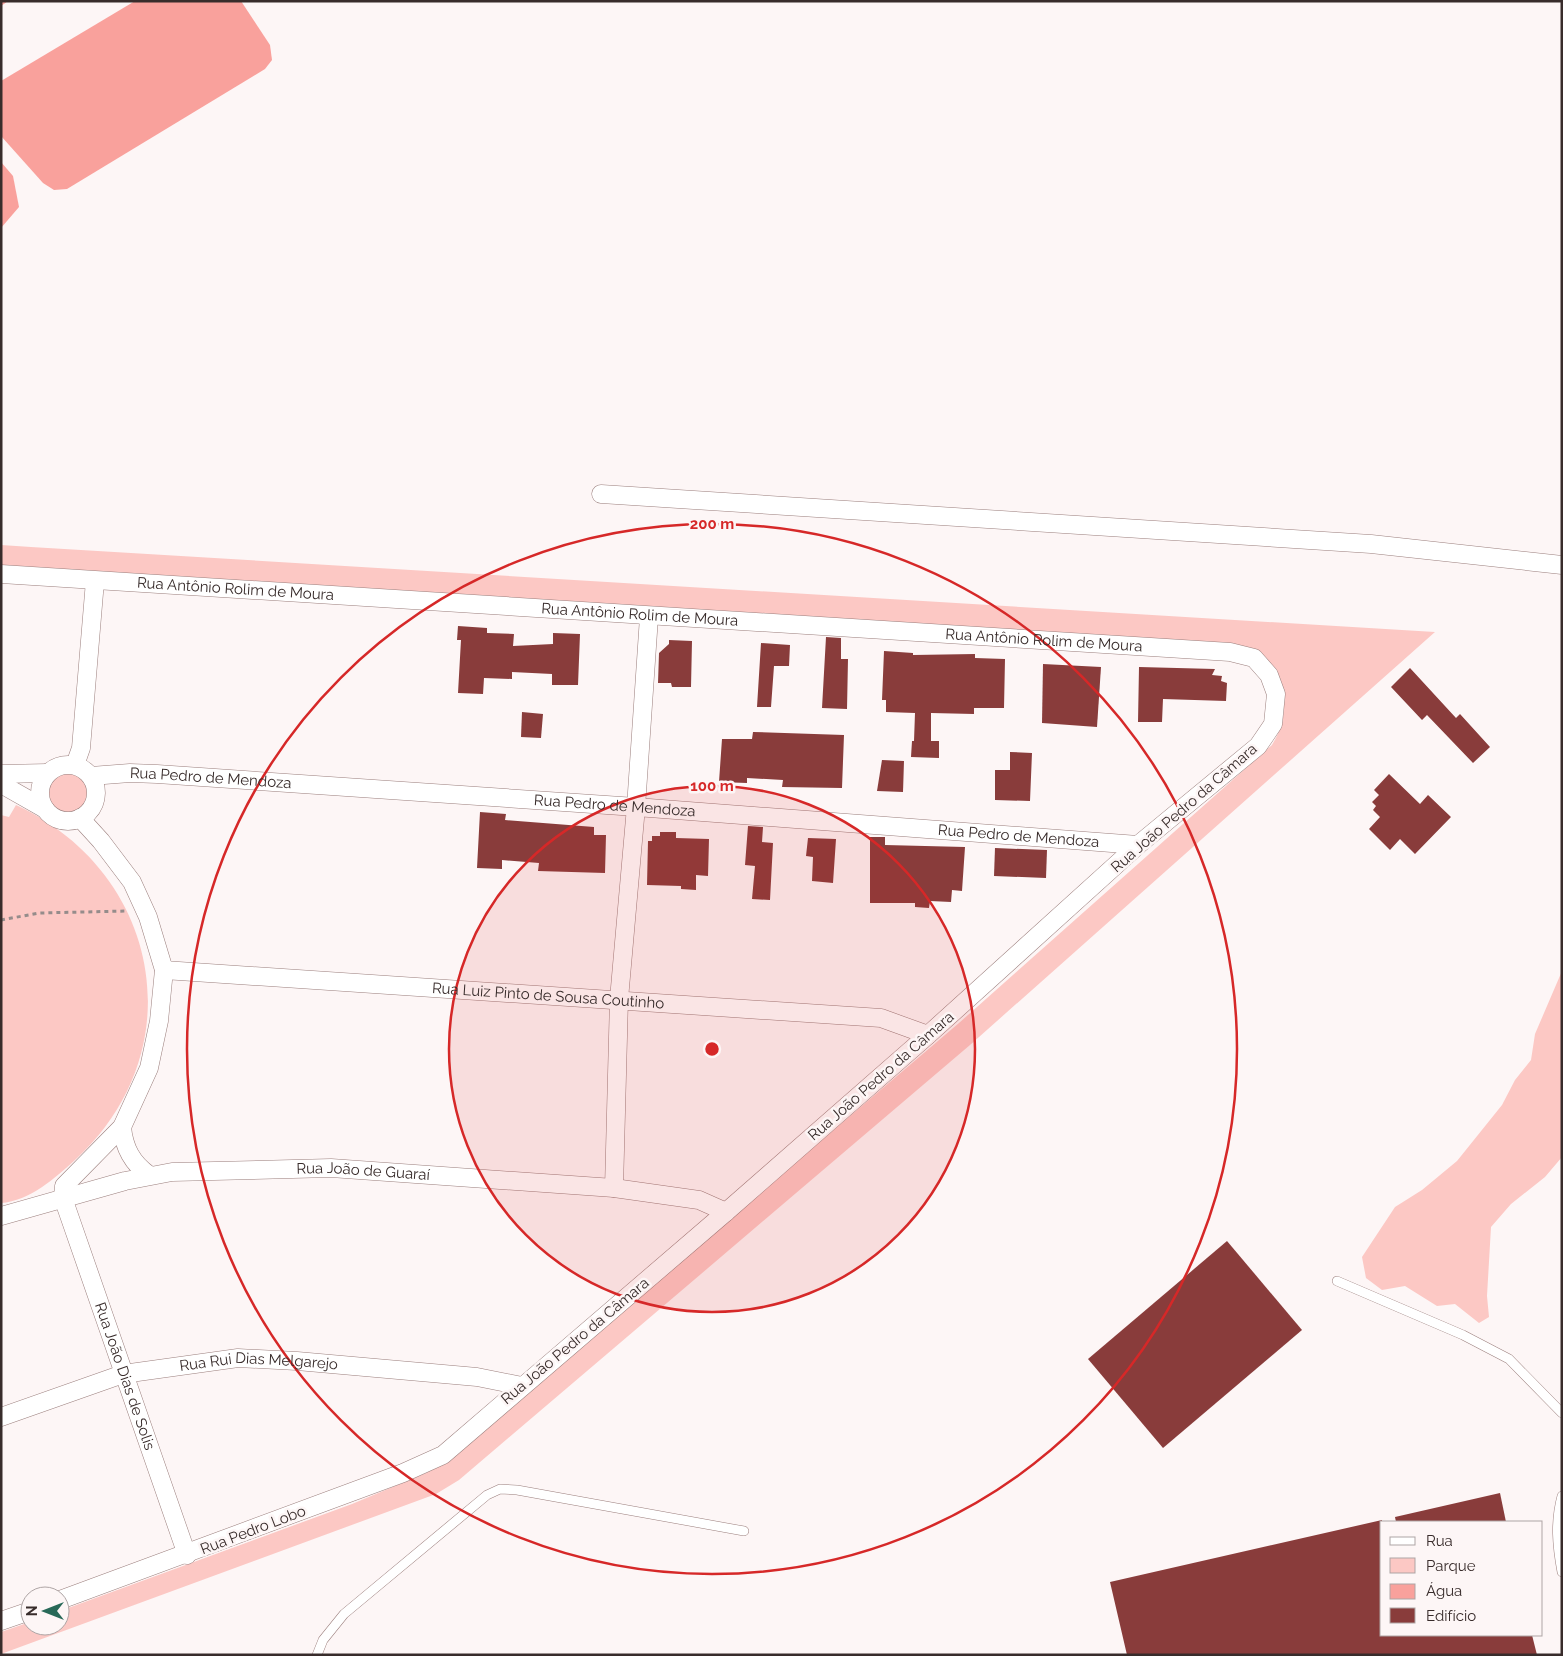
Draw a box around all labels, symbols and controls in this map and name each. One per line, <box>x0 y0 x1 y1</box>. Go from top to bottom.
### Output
text: 200 m <box>690 515 734 533</box>
street label: Rua Antônio Rolim de Moura <box>136 574 335 604</box>
street label: Rua Antônio Rolim de Moura <box>541 599 739 630</box>
street label: Rua Antônio Rolim de Moura <box>945 625 1143 655</box>
street label: Rua João Pedro da Câmara <box>1107 740 1261 876</box>
street label: Rua Pedro de Mendoza <box>130 764 292 792</box>
text: 100 m <box>690 777 734 795</box>
street label: Rua Pedro de Mendoza <box>533 791 696 820</box>
street label: Rua Pedro de Mendoza <box>937 821 1100 851</box>
street label: Rua Luiz Pinto de Sousa Coutinho <box>431 979 665 1012</box>
street label: Rua João Pedro da Câmara <box>804 1008 958 1144</box>
centre of rings <box>703 1040 721 1058</box>
street label: Rua João de Guaraí <box>296 1159 431 1184</box>
street label: Rua João Pedro da Câmara <box>497 1274 653 1408</box>
street label: Rua João Dias de Solis <box>91 1300 159 1452</box>
street label: Rua Rui Dias Melgarejo <box>178 1349 339 1375</box>
street label: Rua Pedro Lobo <box>198 1502 308 1558</box>
legend <box>1380 1521 1543 1636</box>
text: Rua <box>1426 1532 1453 1550</box>
text: Parque <box>1426 1557 1476 1575</box>
text: Água <box>1426 1582 1462 1600</box>
north arrow <box>20 1586 70 1636</box>
text: N <box>24 1606 40 1616</box>
text: Edifício <box>1426 1607 1476 1625</box>

